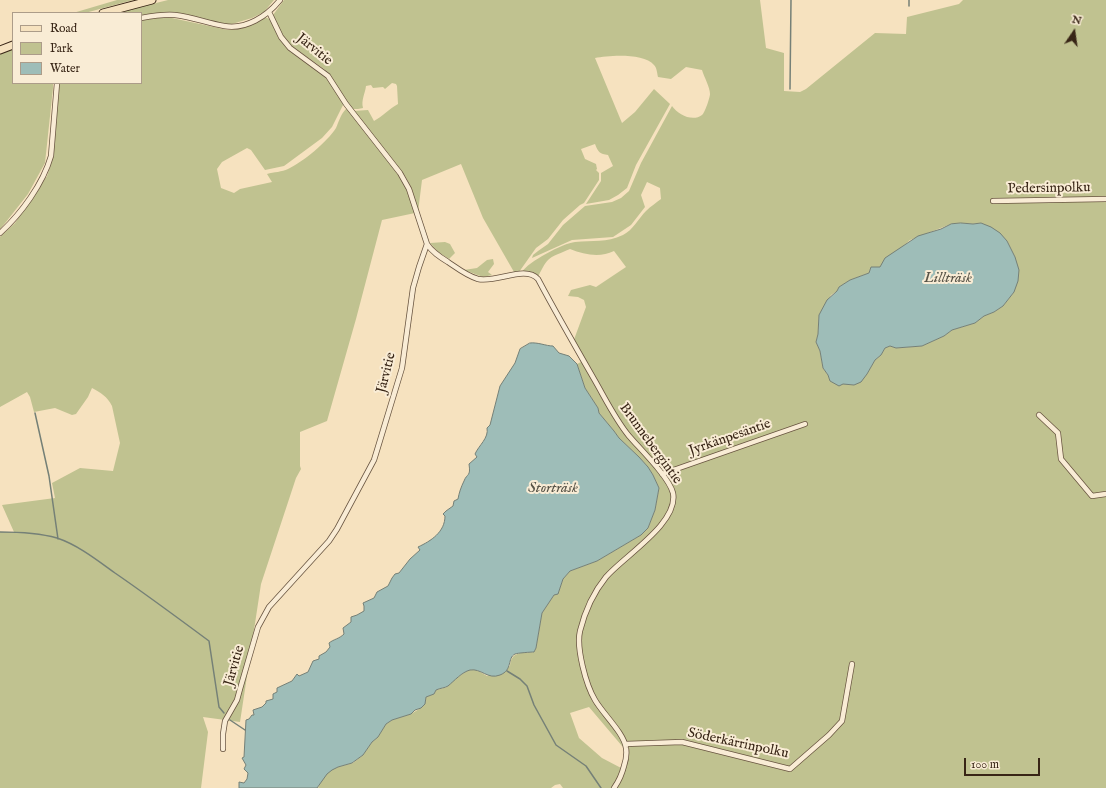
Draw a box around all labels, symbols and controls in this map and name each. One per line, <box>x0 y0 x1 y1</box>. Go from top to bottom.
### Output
legend <box>12 12 142 84</box>
north arrow <box>1054 12 1094 52</box>
text: N <box>1070 12 1083 28</box>
text: Road <box>50 21 77 36</box>
street label: Järvitie <box>293 30 335 70</box>
text: Park <box>50 41 73 56</box>
text: Water <box>50 61 80 76</box>
street label: Pedersinpolku <box>1007 180 1091 198</box>
water label: Lillträsk <box>924 270 972 288</box>
street label: Järvitie <box>374 351 400 395</box>
street label: Brunnebergintie <box>615 400 685 488</box>
street label: Jyrkänpesäntie <box>687 416 773 460</box>
water label: Storträsk <box>528 480 578 498</box>
street label: Järvitie <box>221 644 249 688</box>
street label: Söderkärrinpolku <box>686 725 790 763</box>
scale bar <box>966 750 1042 776</box>
text: 100 m <box>971 757 999 772</box>

